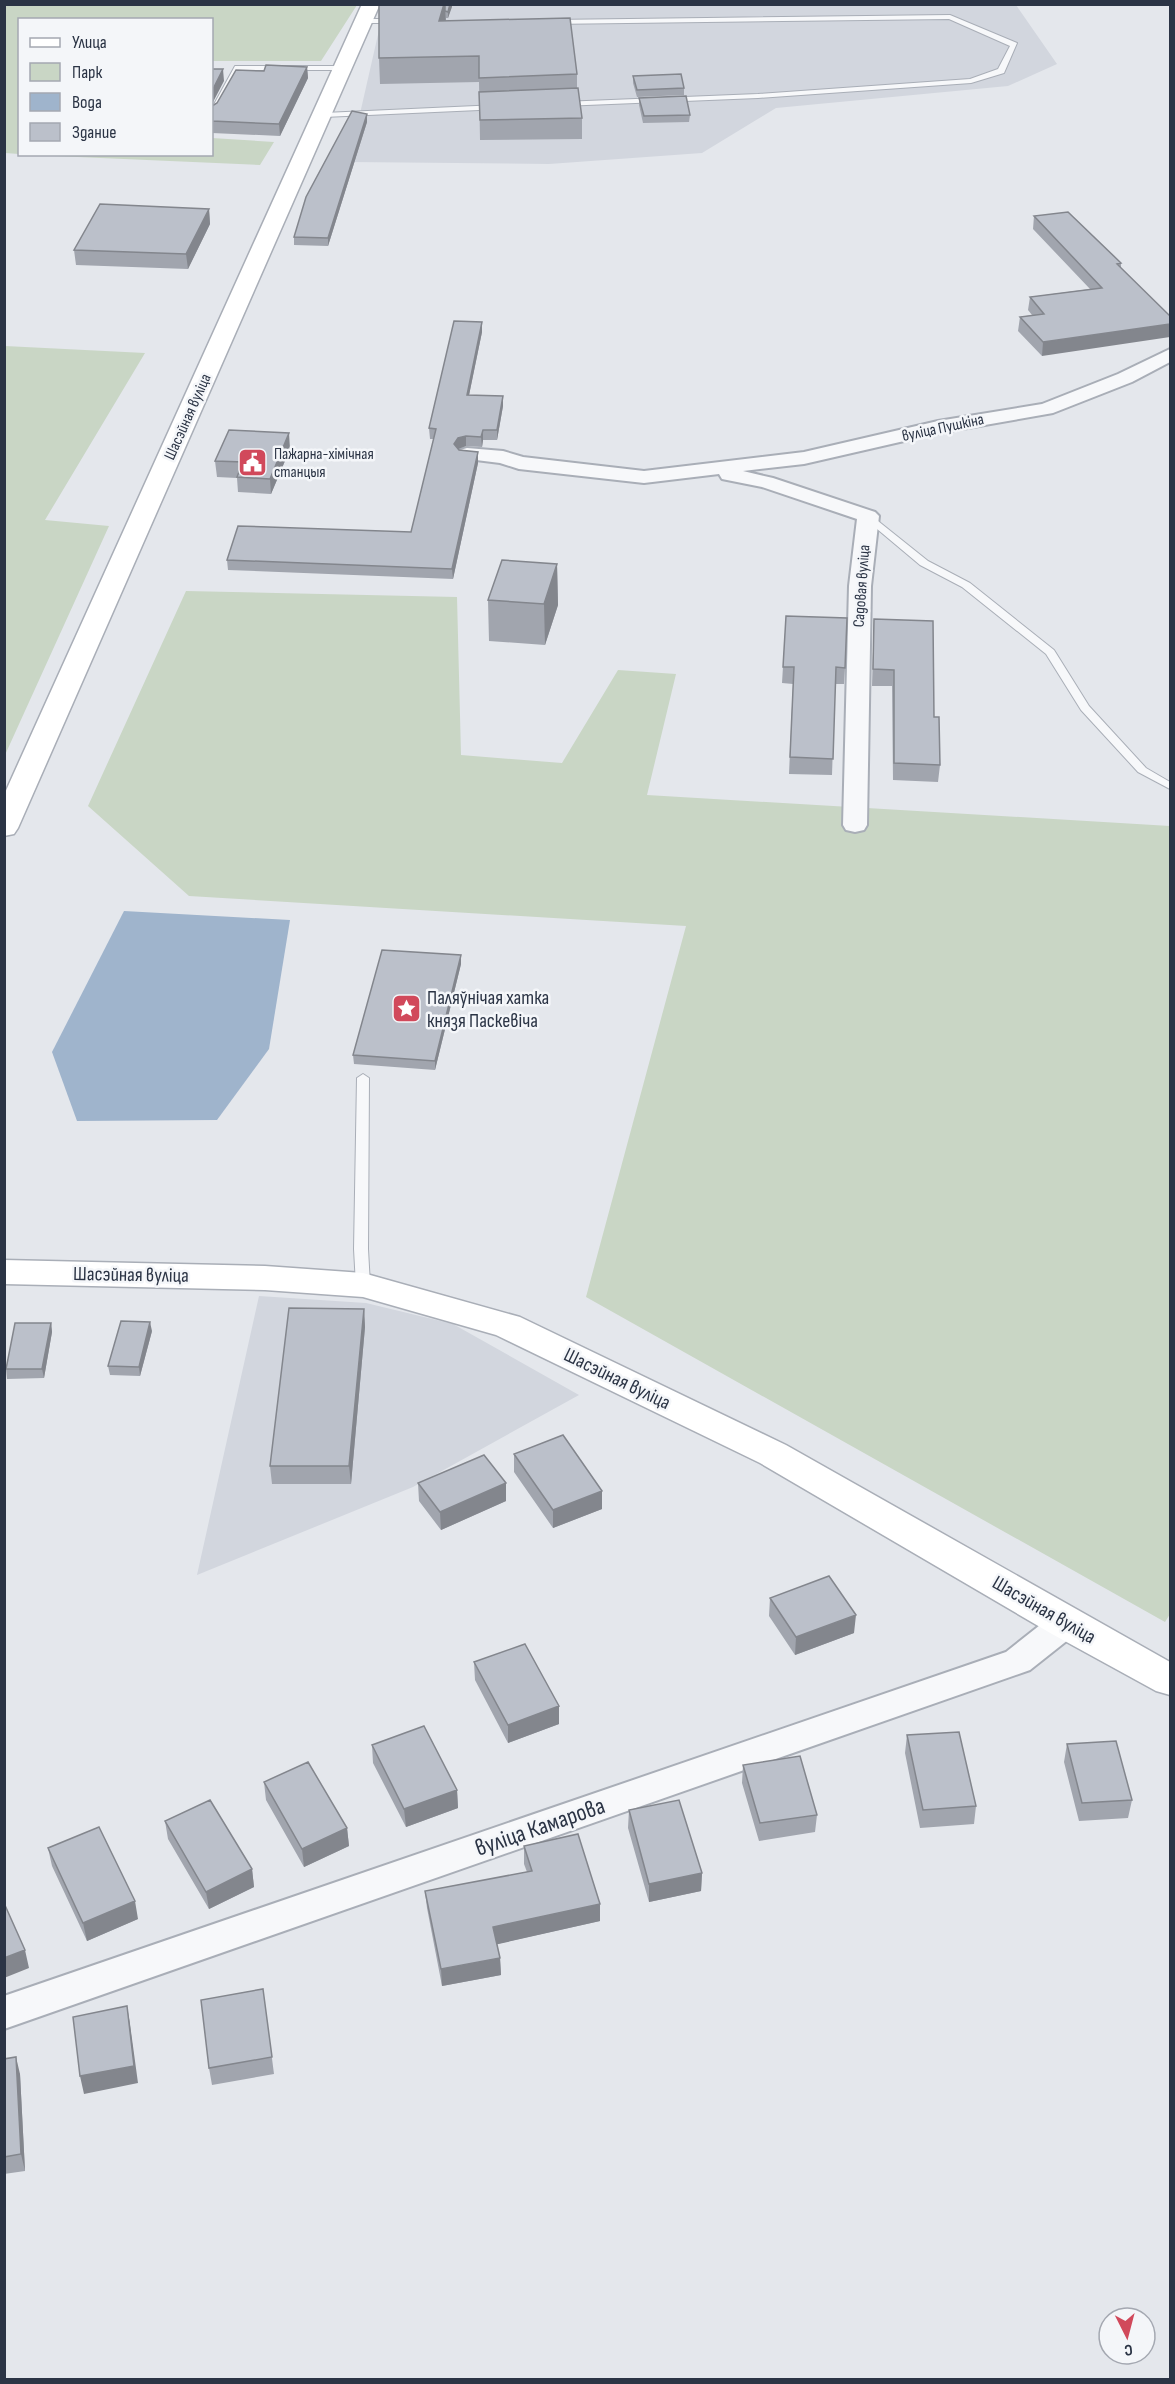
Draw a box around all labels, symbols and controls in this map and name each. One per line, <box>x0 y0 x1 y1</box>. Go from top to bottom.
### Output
legend <box>18 18 213 156</box>
text: Улица <box>72 32 107 53</box>
text: Парк <box>72 62 103 83</box>
text: Вода <box>72 92 102 113</box>
text: Здание <box>72 122 117 143</box>
street label: Шасэйная вуліца <box>161 371 215 463</box>
street label: вуліца Пушкіна <box>900 410 986 446</box>
place label: Пажарна-хімічная станцыя <box>274 445 374 482</box>
public building icon: Пажарна-хімічная станцыя <box>237 447 269 479</box>
street label: Садовая вуліца <box>850 544 874 628</box>
place label: Паляўнічая хатка князя Паскевіча <box>427 986 549 1033</box>
place icon: Паляўнічая хатка князя Паскевіча <box>390 993 422 1025</box>
street label: Шасэйная вуліца <box>73 1262 189 1288</box>
street label: Шасэйная вуліца <box>560 1343 674 1415</box>
street label: Шасэйная вуліца <box>988 1571 1100 1649</box>
street label: вуліца Камарова <box>471 1791 609 1863</box>
north arrow <box>1097 2306 1157 2366</box>
text: С <box>1123 2340 1133 2359</box>

